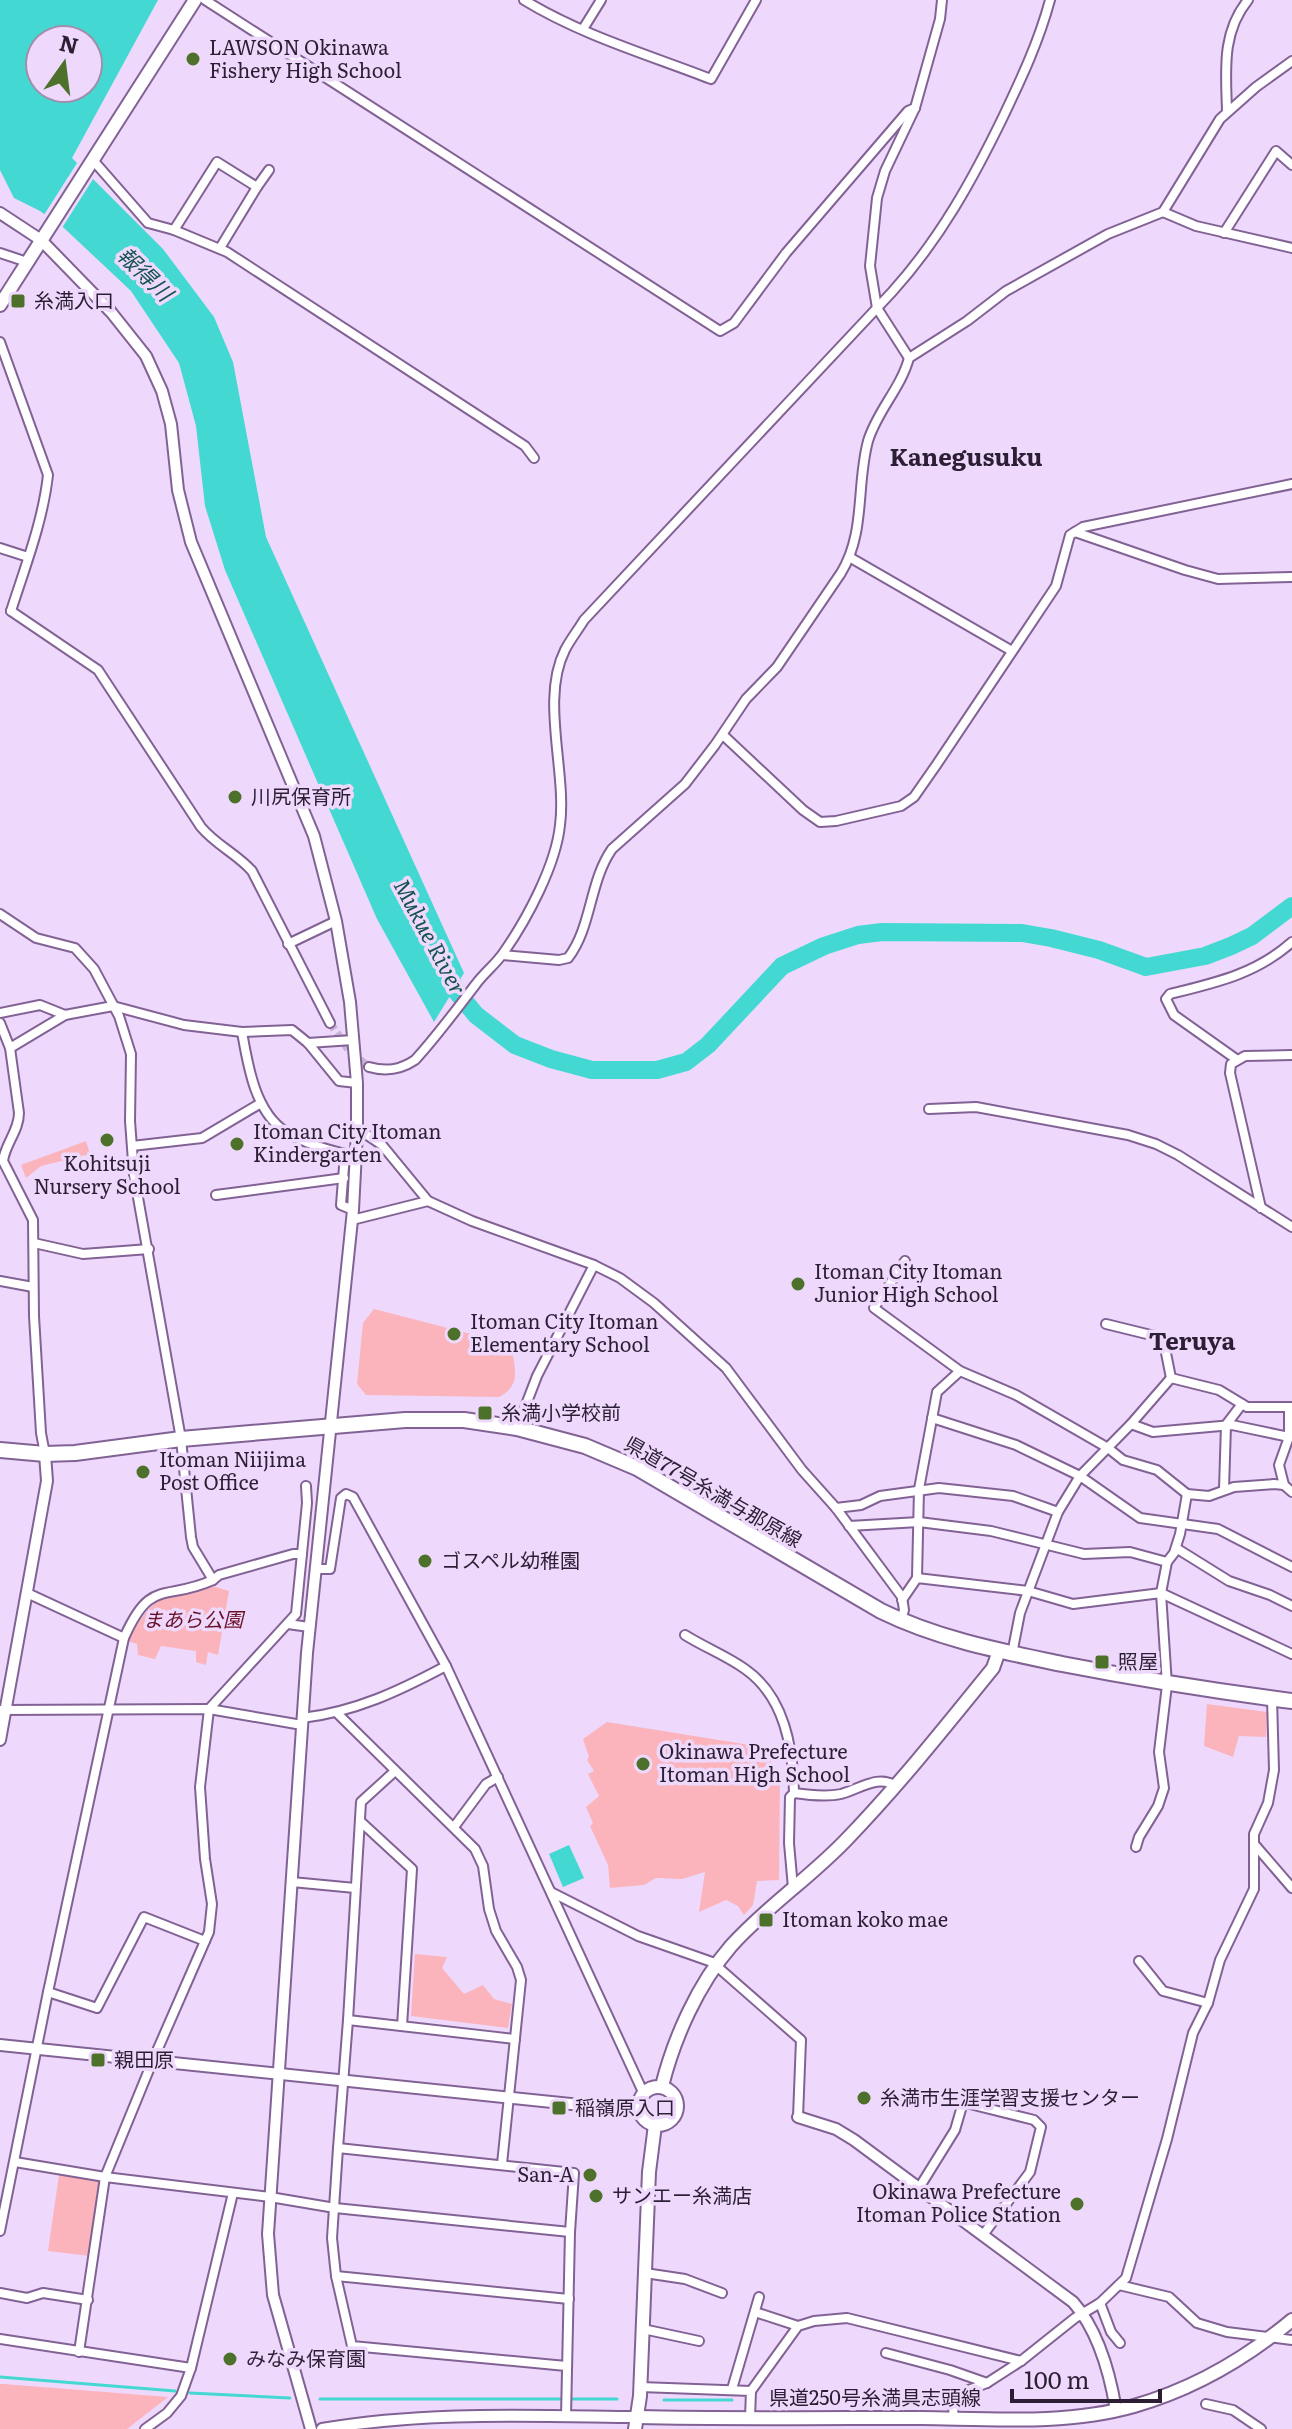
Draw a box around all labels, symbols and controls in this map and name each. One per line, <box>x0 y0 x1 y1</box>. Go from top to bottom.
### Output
north arrow <box>24 24 104 104</box>
text: N <box>56 25 82 61</box>
place label: LAWSON Okinawa Fishery High School <box>209 31 402 84</box>
marker: LAWSON Okinawa Fishery High School <box>184 50 202 68</box>
water label: 報得川 <box>111 238 183 309</box>
place label: 糸満入口 <box>34 284 114 314</box>
marker: 糸満入口 <box>9 292 27 310</box>
district label: Kanegusuku <box>889 438 1043 473</box>
place label: 川尻保育所 <box>251 780 351 810</box>
marker: 川尻保育所 <box>226 788 244 806</box>
water label: Mukue River <box>387 872 476 1000</box>
place label: Itoman City Itoman Kindergarten <box>253 1115 442 1168</box>
marker: Kohitsuji Nursery School <box>98 1131 116 1149</box>
marker: Itoman City Itoman Kindergarten <box>228 1135 246 1153</box>
place label: Kohitsuji Nursery School <box>34 1147 181 1200</box>
place label: Itoman City Itoman Junior High School <box>814 1255 1003 1308</box>
marker: Itoman City Itoman Junior High School <box>789 1275 807 1293</box>
place label: Itoman City Itoman Elementary School <box>470 1305 659 1358</box>
district label: Teruya <box>1149 1322 1235 1357</box>
marker: Itoman City Itoman Elementary School <box>445 1325 463 1343</box>
place label: 糸満小学校前 <box>501 1396 621 1426</box>
marker: 糸満小学校前 <box>476 1404 494 1422</box>
street label: 県道77号糸満与那原線 <box>620 1427 808 1553</box>
place label: Itoman Niijima Post Office <box>159 1443 306 1496</box>
marker: Itoman Niijima Post Office <box>134 1463 152 1481</box>
place label: ゴスペル幼稚園 <box>441 1544 580 1574</box>
marker: ゴスペル幼稚園 <box>416 1552 434 1570</box>
park label: まあら公園 <box>143 1603 246 1633</box>
place label: 照屋 <box>1118 1645 1158 1675</box>
marker: 照屋 <box>1093 1653 1111 1671</box>
place label: Okinawa Prefecture Itoman High School <box>659 1735 850 1788</box>
marker: Okinawa Prefecture Itoman High School <box>634 1755 652 1773</box>
place label: Itoman koko mae <box>782 1903 948 1933</box>
marker: Itoman koko mae <box>757 1911 775 1929</box>
place label: 親田原 <box>114 2043 174 2073</box>
marker: 親田原 <box>89 2051 107 2069</box>
place label: 糸満市生涯学習支援センター <box>880 2081 1140 2111</box>
marker: 糸満市生涯学習支援センター <box>855 2089 873 2107</box>
place label: 稲嶺原入口 <box>575 2091 675 2121</box>
marker: 稲嶺原入口 <box>550 2099 568 2117</box>
place label: San-A <box>517 2158 574 2188</box>
marker: San-A <box>581 2166 599 2184</box>
place label: Okinawa Prefecture Itoman Police Station <box>856 2175 1061 2228</box>
place label: サンエー糸満店 <box>612 2179 752 2209</box>
marker: サンエー糸満店 <box>587 2187 605 2205</box>
marker: Okinawa Prefecture Itoman Police Station <box>1068 2195 1086 2213</box>
place label: みなみ保育園 <box>246 2342 366 2372</box>
marker: みなみ保育園 <box>221 2350 239 2368</box>
scale bar <box>1012 2353 1160 2403</box>
text: 100 m <box>1024 2361 1090 2396</box>
street label: 県道250号糸満具志頭線 <box>769 2381 981 2411</box>

